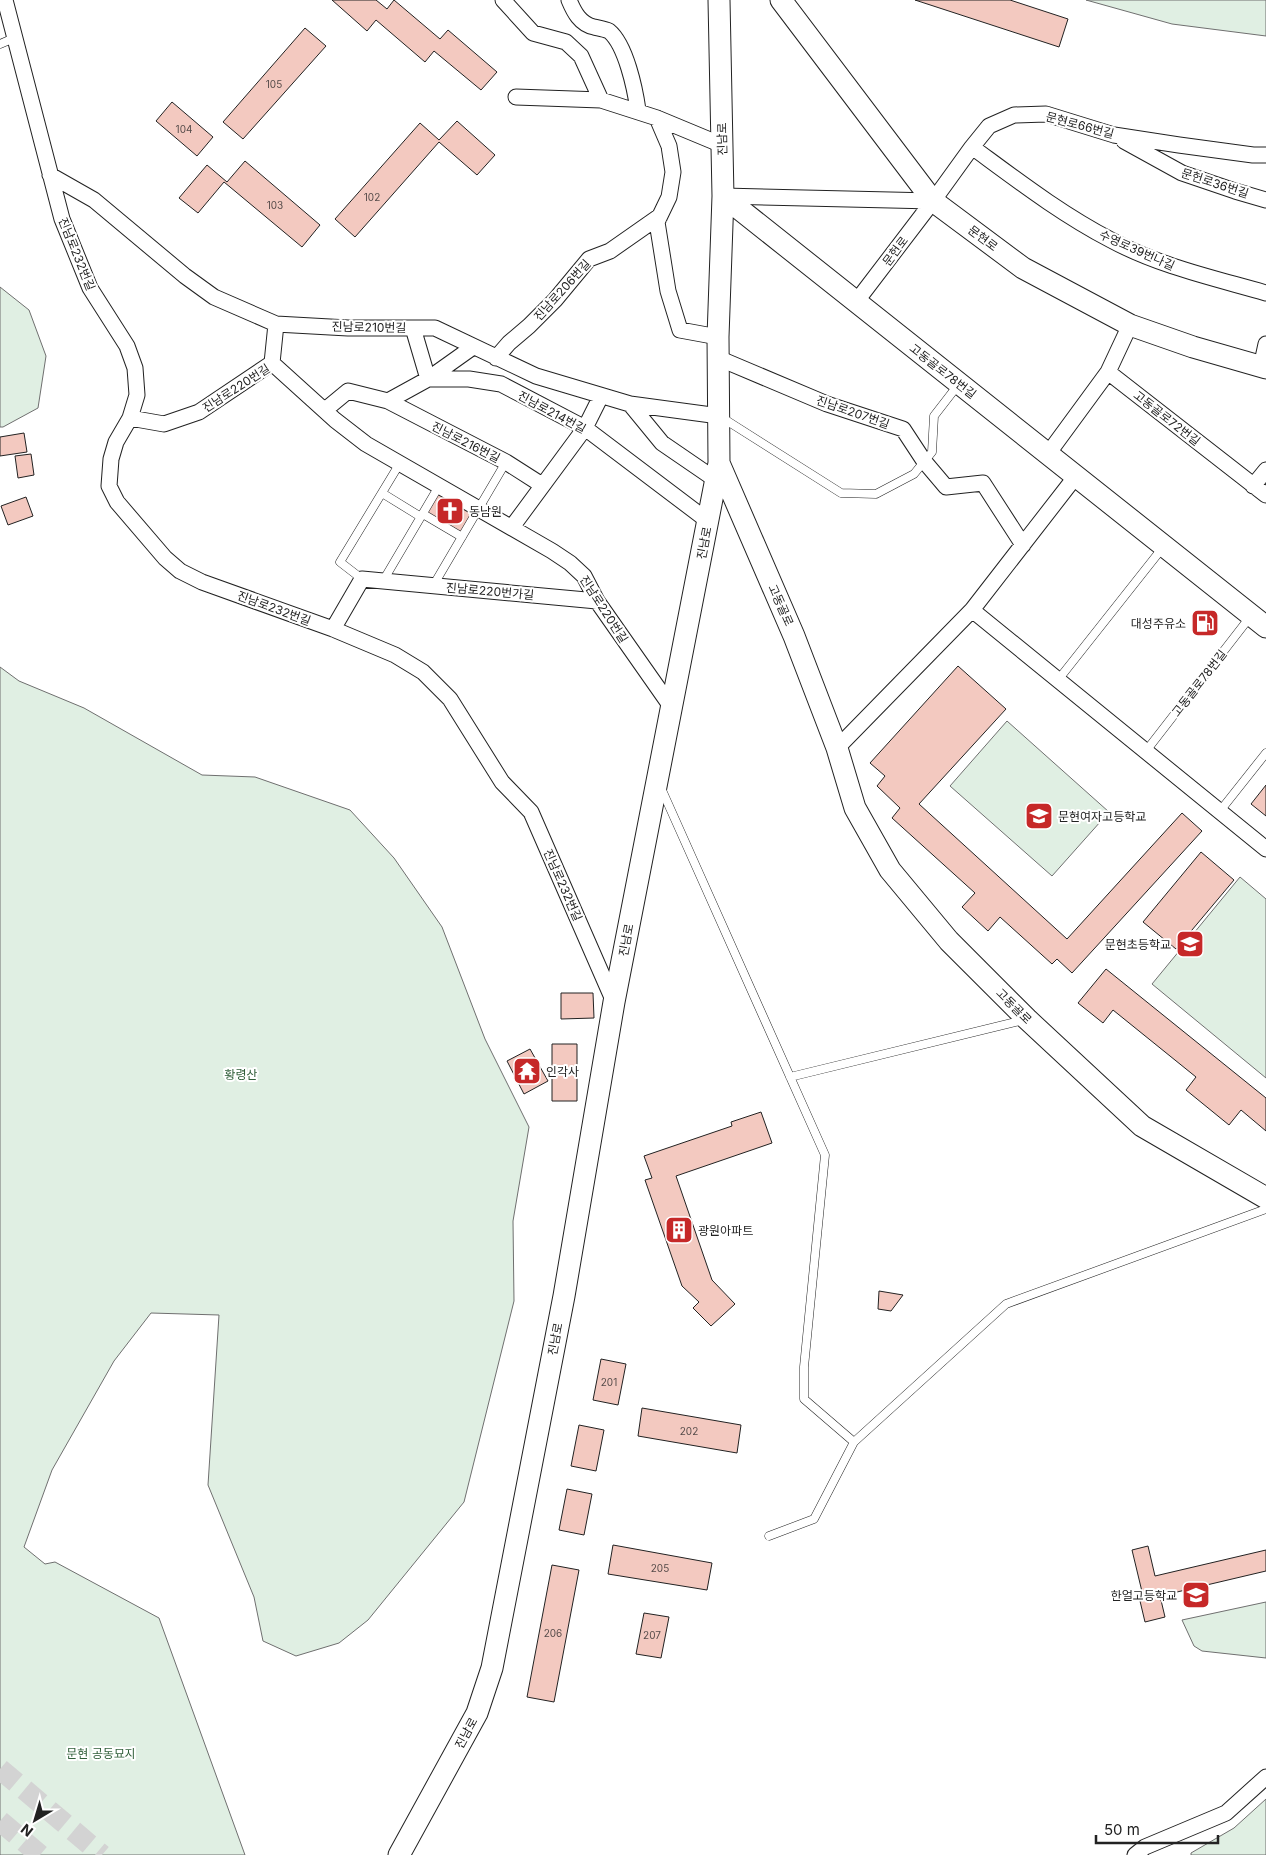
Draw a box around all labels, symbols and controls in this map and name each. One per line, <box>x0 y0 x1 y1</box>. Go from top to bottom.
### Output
house number: 105 <box>266 78 282 90</box>
street label: 문현로66번길 <box>1044 109 1116 141</box>
street label: 진남로 <box>714 122 730 156</box>
house number: 104 <box>176 123 192 135</box>
street label: 문헌로36번길 <box>1179 165 1251 201</box>
house number: 102 <box>364 191 380 203</box>
house number: 103 <box>267 199 283 211</box>
street label: 진남로232번길 <box>56 215 98 293</box>
street label: 문현로 <box>965 222 1001 254</box>
street label: 수영로39번나길 <box>1097 227 1177 273</box>
street label: 문헌로 <box>879 233 911 269</box>
street label: 진남로206번길 <box>530 256 594 324</box>
street label: 진남로210번길 <box>331 319 407 335</box>
street label: 고동골로78번길 <box>907 340 979 402</box>
street label: 진남로220번길 <box>199 361 273 415</box>
street label: 고동골로72번길 <box>1131 387 1203 449</box>
street label: 진남로214번길 <box>515 388 589 436</box>
street label: 진남로207번길 <box>814 392 892 432</box>
street label: 진남로216번길 <box>429 418 503 466</box>
church icon: 동남원 <box>435 496 465 526</box>
place label: 동남원 <box>469 504 502 519</box>
street label: 진남로 <box>693 525 715 561</box>
street label: 진남로220번길 <box>577 572 631 646</box>
street label: 진남로220번가길 <box>445 580 535 602</box>
street label: 고동골로 <box>765 582 797 628</box>
street label: 진남로232번길 <box>235 588 313 628</box>
fuel station icon: 대성주유소 <box>1190 608 1220 638</box>
place label: 대성주유소 <box>1131 616 1186 631</box>
street label: 고동골로78번길 <box>1168 647 1230 719</box>
school or university icon: 문현여자고등학교 <box>1024 801 1054 831</box>
place label: 문현여자고등학교 <box>1058 809 1146 824</box>
street label: 진남로232번길 <box>540 847 586 923</box>
street label: 진남로 <box>615 922 637 958</box>
school or university icon: 문현초등학교 <box>1175 929 1205 959</box>
place label: 문현초등학교 <box>1105 937 1171 952</box>
street label: 고동골로 <box>993 985 1035 1027</box>
temple icon: 인각사 <box>512 1056 542 1086</box>
place label: 인각사 <box>546 1064 579 1079</box>
park label: 황령산 <box>224 1067 258 1082</box>
building icon: 광원아파트 <box>664 1215 694 1245</box>
place label: 광원아파트 <box>698 1223 753 1238</box>
street label: 진남로 <box>544 1321 566 1357</box>
house number: 201 <box>601 1376 617 1388</box>
house number: 202 <box>680 1425 698 1437</box>
house number: 205 <box>651 1562 669 1574</box>
school or university icon: 한얼고등학교 <box>1181 1580 1211 1610</box>
place label: 한얼고등학교 <box>1111 1588 1177 1603</box>
house number: 206 <box>544 1627 562 1639</box>
house number: 207 <box>643 1629 661 1641</box>
street label: 진남로 <box>451 1715 481 1751</box>
park label: 문현 공동묘지 <box>66 1746 136 1761</box>
north arrow <box>10 1795 60 1845</box>
scale bar <box>1096 1812 1218 1844</box>
text: 50 m <box>1104 1820 1140 1839</box>
text: N <box>17 1821 36 1841</box>

